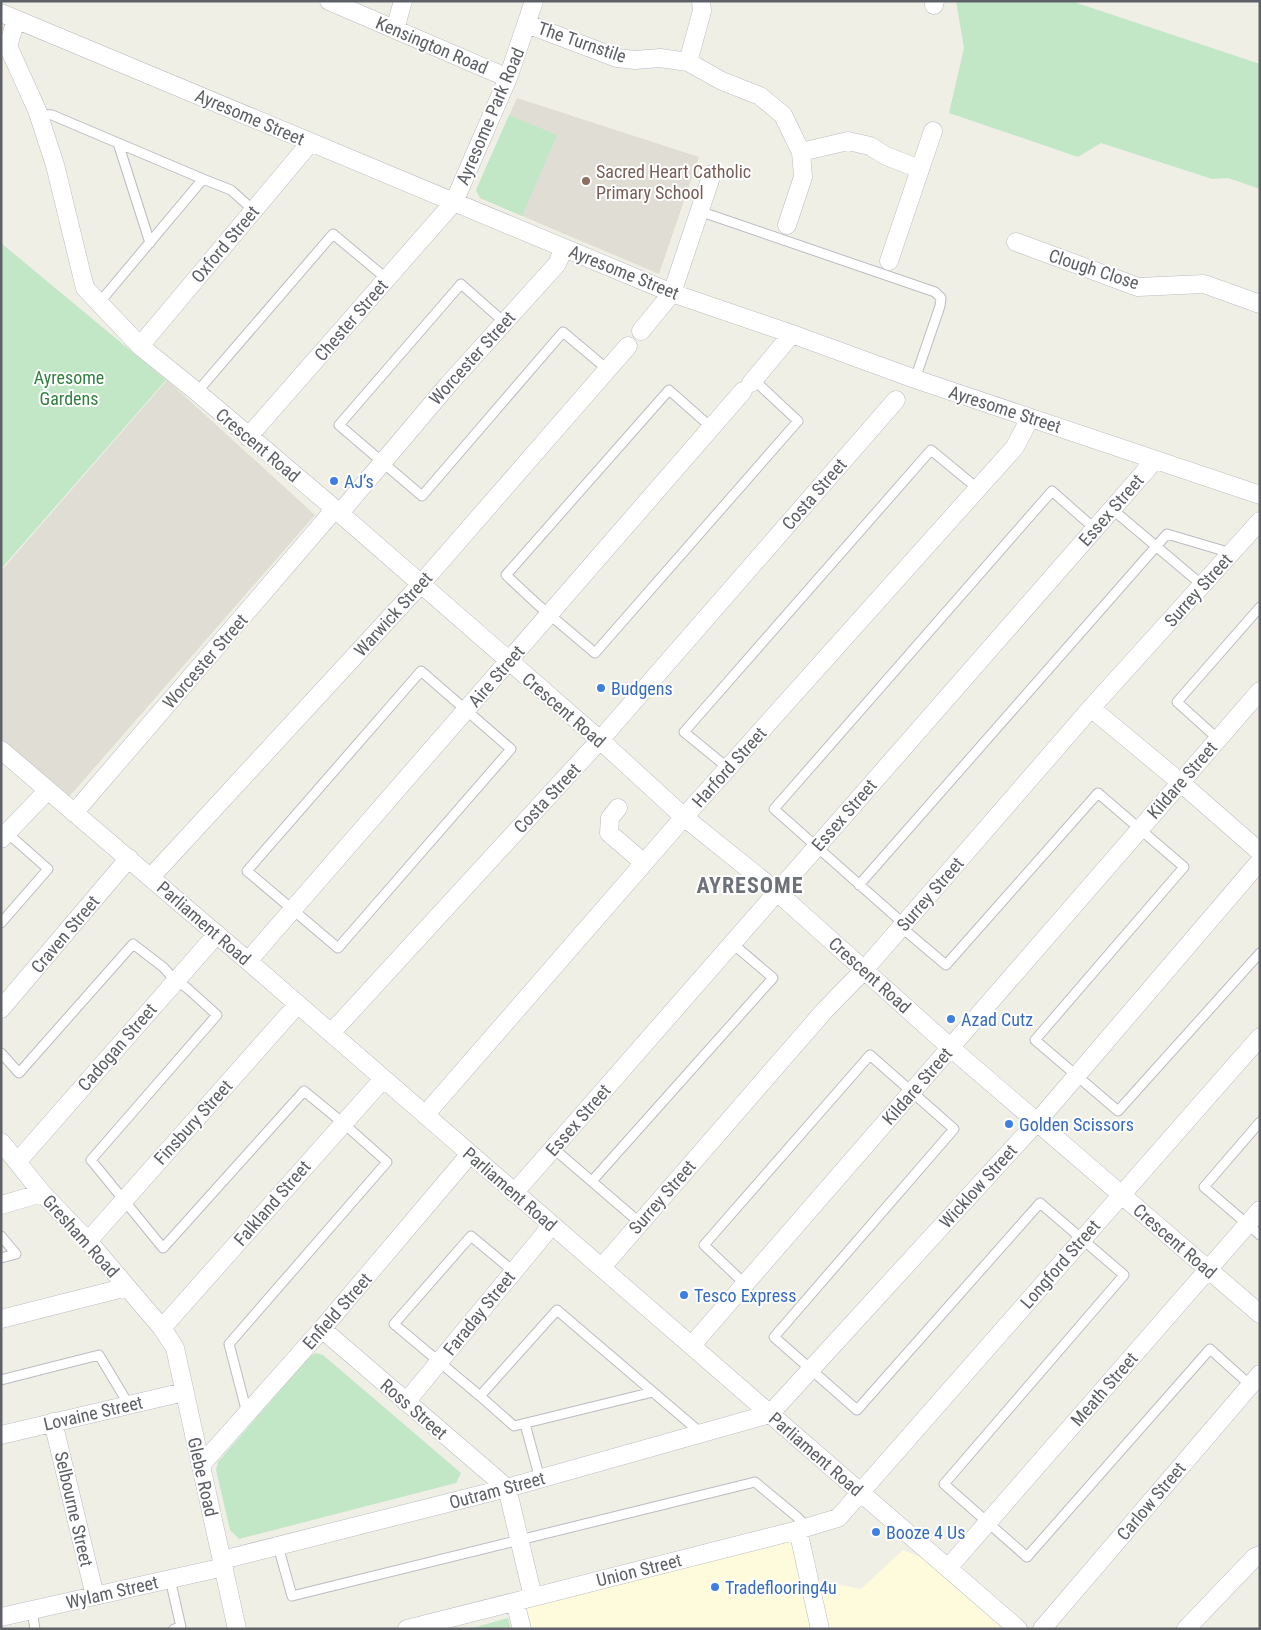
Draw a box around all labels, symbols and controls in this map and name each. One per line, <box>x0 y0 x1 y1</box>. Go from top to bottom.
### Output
street label: Kensington Road <box>373 12 491 78</box>
street label: The Turnstile <box>535 17 629 67</box>
street label: Ayresome Park Road <box>452 44 528 188</box>
street label: Ayresome Street <box>192 85 308 149</box>
place label: Sacred Heart Catholic Primary School <box>596 161 751 203</box>
marker: Sacred Heart Catholic Primary School <box>580 175 592 187</box>
street label: Oxford Street <box>187 201 263 287</box>
street label: Ayresome Street <box>566 240 682 304</box>
street label: Clough Close <box>1046 245 1142 293</box>
street label: Chester Street <box>310 275 392 365</box>
street label: Worcester Street <box>425 307 519 409</box>
park label: Ayresome Gardens <box>34 367 104 409</box>
street label: Ayresome Street <box>946 381 1064 437</box>
street label: Crescent Road <box>212 404 304 486</box>
street label: Costa Street <box>777 454 851 534</box>
street label: Essex Street <box>1074 470 1148 550</box>
place label: AJ’s <box>344 471 374 492</box>
marker: AJ’s <box>328 475 340 487</box>
street label: Surrey Street <box>1160 549 1236 631</box>
street label: Warwick Street <box>350 567 436 661</box>
street label: Worcester Street <box>158 609 252 713</box>
street label: Aire Street <box>464 641 528 711</box>
street label: Crescent Road <box>518 668 610 752</box>
place label: Budgens <box>611 678 673 699</box>
marker: Budgens <box>595 682 607 694</box>
street label: Harford Street <box>688 723 770 811</box>
street label: Kildare Street <box>1143 737 1221 823</box>
street label: Costa Street <box>509 759 585 837</box>
street label: Essex Street <box>807 775 881 855</box>
street label: Surrey Street <box>892 853 968 935</box>
district label: AYRESOME <box>696 873 804 898</box>
street label: Parliament Road <box>153 877 255 969</box>
street label: Craven Street <box>26 891 104 977</box>
street label: Crescent Road <box>825 933 915 1017</box>
street label: Cadogan Street <box>73 999 161 1095</box>
place label: Azad Cutz <box>961 1009 1033 1030</box>
marker: Azad Cutz <box>945 1013 957 1025</box>
street label: Kildare Street <box>878 1043 956 1129</box>
street label: Finsbury Street <box>149 1075 237 1169</box>
street label: Essex Street <box>541 1080 615 1160</box>
place label: Golden Scissors <box>1019 1114 1134 1135</box>
marker: Golden Scissors <box>1003 1118 1015 1130</box>
street label: Wicklow Street <box>935 1140 1021 1232</box>
street label: Parliament Road <box>459 1143 561 1235</box>
street label: Falkland Street <box>229 1156 315 1250</box>
street label: Surrey Street <box>624 1156 700 1238</box>
street label: Gresham Road <box>38 1190 124 1282</box>
street label: Crescent Road <box>1129 1199 1221 1283</box>
street label: Longford Street <box>1016 1215 1104 1313</box>
street label: Faraday Street <box>439 1267 519 1359</box>
street label: Enfield Street <box>298 1269 376 1353</box>
place label: Tesco Express <box>694 1285 797 1306</box>
marker: Tesco Express <box>678 1289 690 1301</box>
street label: Meath Street <box>1066 1348 1142 1430</box>
street label: Ross Street <box>376 1374 452 1444</box>
street label: Lovaine Street <box>41 1391 145 1435</box>
street label: Parliament Road <box>765 1408 867 1500</box>
street label: Glebe Road <box>184 1435 222 1519</box>
street label: Selbourne Street <box>51 1449 97 1569</box>
street label: Carlow Street <box>1112 1458 1190 1544</box>
street label: Outram Street <box>447 1467 547 1513</box>
place label: Booze 4 Us <box>886 1522 965 1543</box>
marker: Booze 4 Us <box>870 1526 882 1538</box>
street label: Union Street <box>594 1549 684 1591</box>
street label: Wylam Street <box>64 1571 160 1613</box>
place label: Tradeflooring4u <box>725 1577 837 1598</box>
marker: Tradeflooring4u <box>709 1581 721 1593</box>

